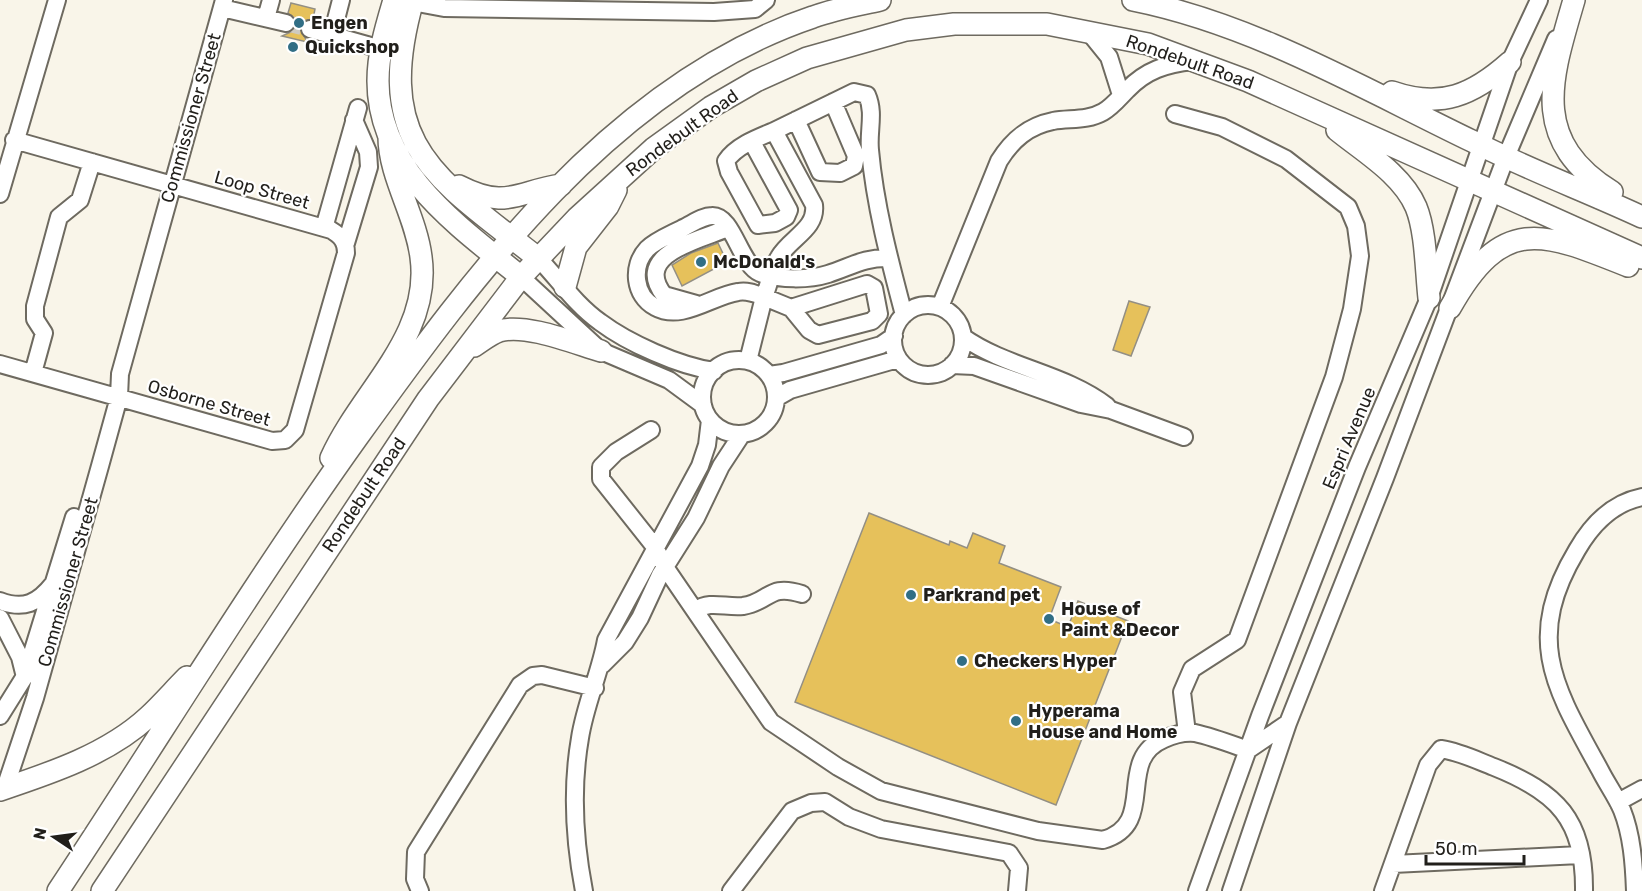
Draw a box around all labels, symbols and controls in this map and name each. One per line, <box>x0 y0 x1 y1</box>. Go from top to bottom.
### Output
place label: Engen <box>311 12 368 34</box>
marker: Engen <box>292 16 306 30</box>
street label: Rondebult Road <box>1123 30 1257 94</box>
street label: Commissioner Street <box>156 31 226 205</box>
place label: Quickshop <box>305 36 399 58</box>
marker: Quickshop <box>286 40 300 54</box>
street label: Rondebult Road <box>621 85 743 181</box>
street label: Loop Street <box>212 166 312 214</box>
place label: McDonald's <box>713 251 815 273</box>
marker: McDonald's <box>694 255 708 269</box>
street label: Osborne Street <box>145 375 273 431</box>
street label: Espri Avenue <box>1318 384 1380 492</box>
street label: Rondebult Road <box>317 433 411 557</box>
street label: Commissioner Street <box>33 495 103 669</box>
place label: Parkrand pet <box>923 584 1040 606</box>
marker: Parkrand pet <box>904 588 918 602</box>
place label: House of Paint &Decor <box>1061 598 1179 641</box>
marker: House of Paint &Decor <box>1042 612 1056 626</box>
place label: Checkers Hyper <box>974 650 1117 672</box>
marker: Checkers Hyper <box>955 654 969 668</box>
place label: Hyperama House and Home <box>1028 700 1178 743</box>
marker: Hyperama House and Home <box>1009 714 1023 728</box>
north arrow <box>24 807 84 867</box>
text: N <box>29 826 50 841</box>
scale bar <box>1426 828 1524 866</box>
text: 50 m <box>1435 838 1478 860</box>

